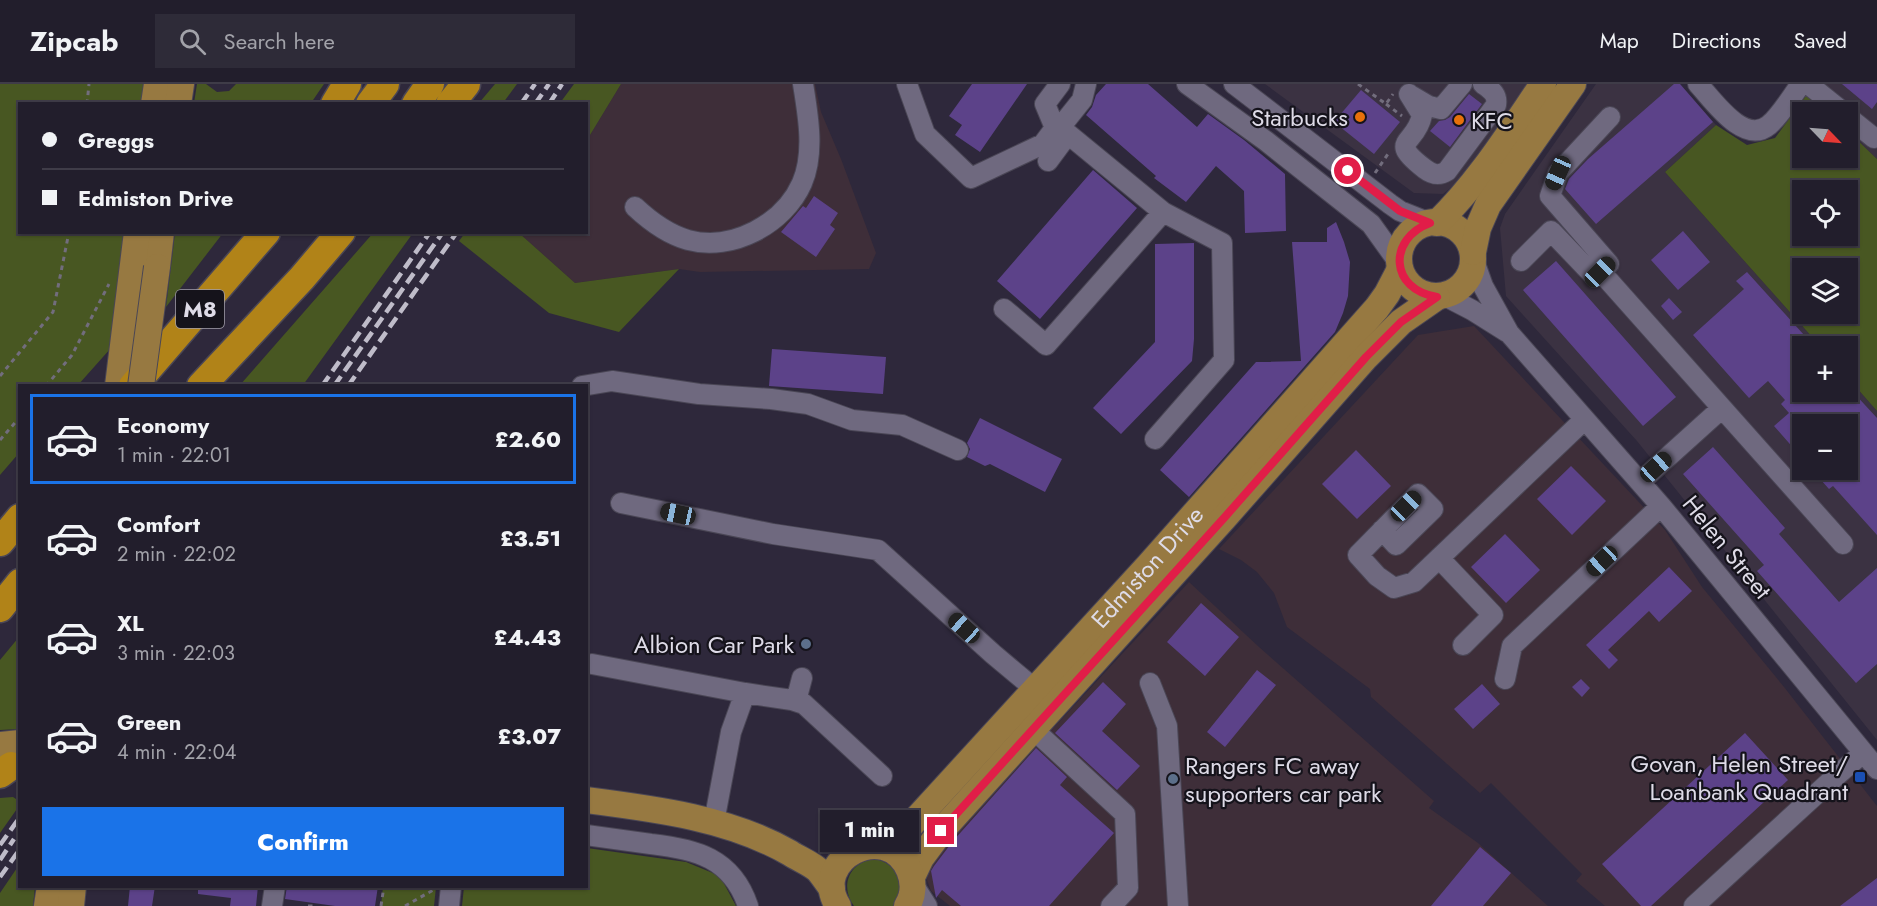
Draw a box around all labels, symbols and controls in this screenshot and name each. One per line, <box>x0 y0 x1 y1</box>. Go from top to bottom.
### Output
search box <box>155 14 575 68</box>
text: Zipcab <box>30 21 119 62</box>
icon: search <box>176 25 209 58</box>
text: Search here <box>224 25 335 57</box>
text: Map <box>1600 26 1639 56</box>
text: Directions <box>1672 26 1761 56</box>
text: Saved <box>1794 26 1847 56</box>
place label: Starbucks <box>1251 100 1348 135</box>
north arrow <box>1792 102 1858 168</box>
map controls <box>1792 102 1858 480</box>
place label: KFC <box>1471 103 1513 138</box>
marker: Starbucks <box>1353 110 1367 124</box>
marker: KFC <box>1452 113 1466 127</box>
text: Greggs <box>78 124 154 156</box>
car <box>1542 153 1574 193</box>
route start <box>1334 157 1361 184</box>
button: locate <box>1792 180 1858 246</box>
text: Edmiston Drive <box>78 182 233 214</box>
car <box>1581 253 1619 291</box>
button: layers <box>1792 258 1858 324</box>
road number: M8 <box>176 290 224 328</box>
button: + <box>1792 336 1858 402</box>
text: Economy <box>117 409 209 441</box>
icon: car <box>45 412 99 466</box>
button: − <box>1792 414 1858 480</box>
text: £2.60 <box>495 423 561 455</box>
text: 1 min · 22:01 <box>117 441 231 470</box>
car <box>1637 448 1675 486</box>
car <box>1387 487 1425 525</box>
street label: Helen Street <box>1674 488 1780 607</box>
street label: Edmiston Drive <box>1082 498 1211 635</box>
car <box>659 501 697 527</box>
text: Comfort <box>117 508 200 540</box>
icon: car <box>45 511 99 565</box>
text: £3.51 <box>500 522 561 554</box>
text: 2 min · 22:02 <box>117 540 236 569</box>
car <box>1583 542 1621 580</box>
text: XL <box>117 607 144 639</box>
car <box>945 609 983 647</box>
icon: car <box>45 610 99 664</box>
text: £4.43 <box>494 621 561 653</box>
place label: Albion Car Park <box>634 627 794 662</box>
marker: Albion Car Park <box>799 637 813 651</box>
text: 3 min · 22:03 <box>117 639 235 668</box>
text: Green <box>117 706 181 738</box>
icon: car <box>45 709 99 763</box>
text: £3.07 <box>498 720 561 752</box>
text: 4 min · 22:04 <box>117 738 236 767</box>
place label: Govan, Helen Street/ Loanbank Quadrant <box>1631 746 1848 809</box>
place label: Rangers FC away supporters car park <box>1185 748 1382 811</box>
marker: Govan, Helen Street/ Loanbank Quadrant <box>1853 770 1867 784</box>
marker: Rangers FC away supporters car park <box>1166 772 1180 786</box>
button: Confirm <box>42 807 564 876</box>
callout: 1 min <box>821 810 920 852</box>
text: 1 min <box>844 816 895 845</box>
route end <box>927 817 954 844</box>

